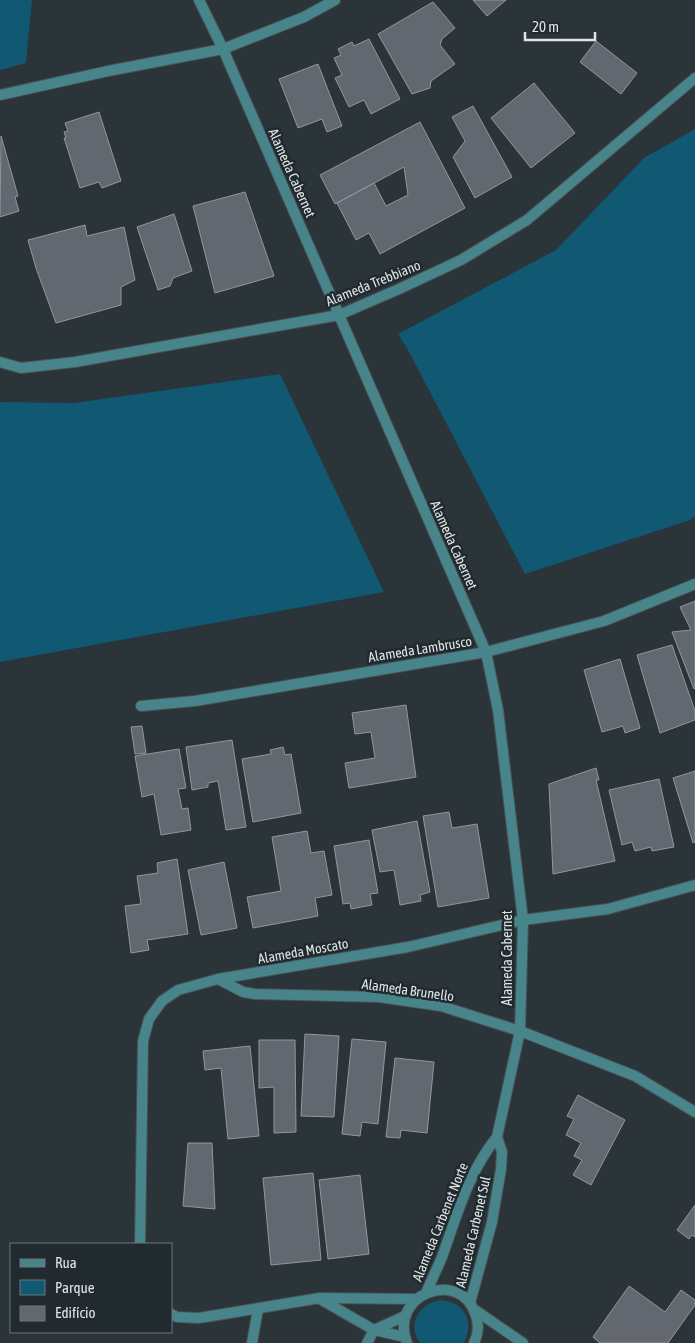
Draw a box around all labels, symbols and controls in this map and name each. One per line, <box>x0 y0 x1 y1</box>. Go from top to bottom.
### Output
scale bar <box>525 10 595 42</box>
text: 20 m <box>532 18 559 35</box>
street label: Alameda Cabernet <box>265 126 319 220</box>
street label: Alameda Trebbiano <box>323 257 423 309</box>
street label: Alameda Cabernet <box>427 498 481 592</box>
street label: Alameda Lambrusco <box>367 633 473 665</box>
street label: Alameda Cabernet <box>499 910 515 1006</box>
street label: Alameda Moscato <box>257 935 349 967</box>
street label: Alameda Brunello <box>361 976 455 1004</box>
street label: Alameda Carbenet Norte <box>409 1160 471 1284</box>
street label: Alameda Carbenet Sul <box>452 1174 494 1289</box>
legend <box>10 1243 172 1333</box>
text: Rua <box>55 1254 77 1271</box>
text: Parque <box>55 1279 95 1296</box>
text: Edifício <box>55 1304 96 1321</box>

